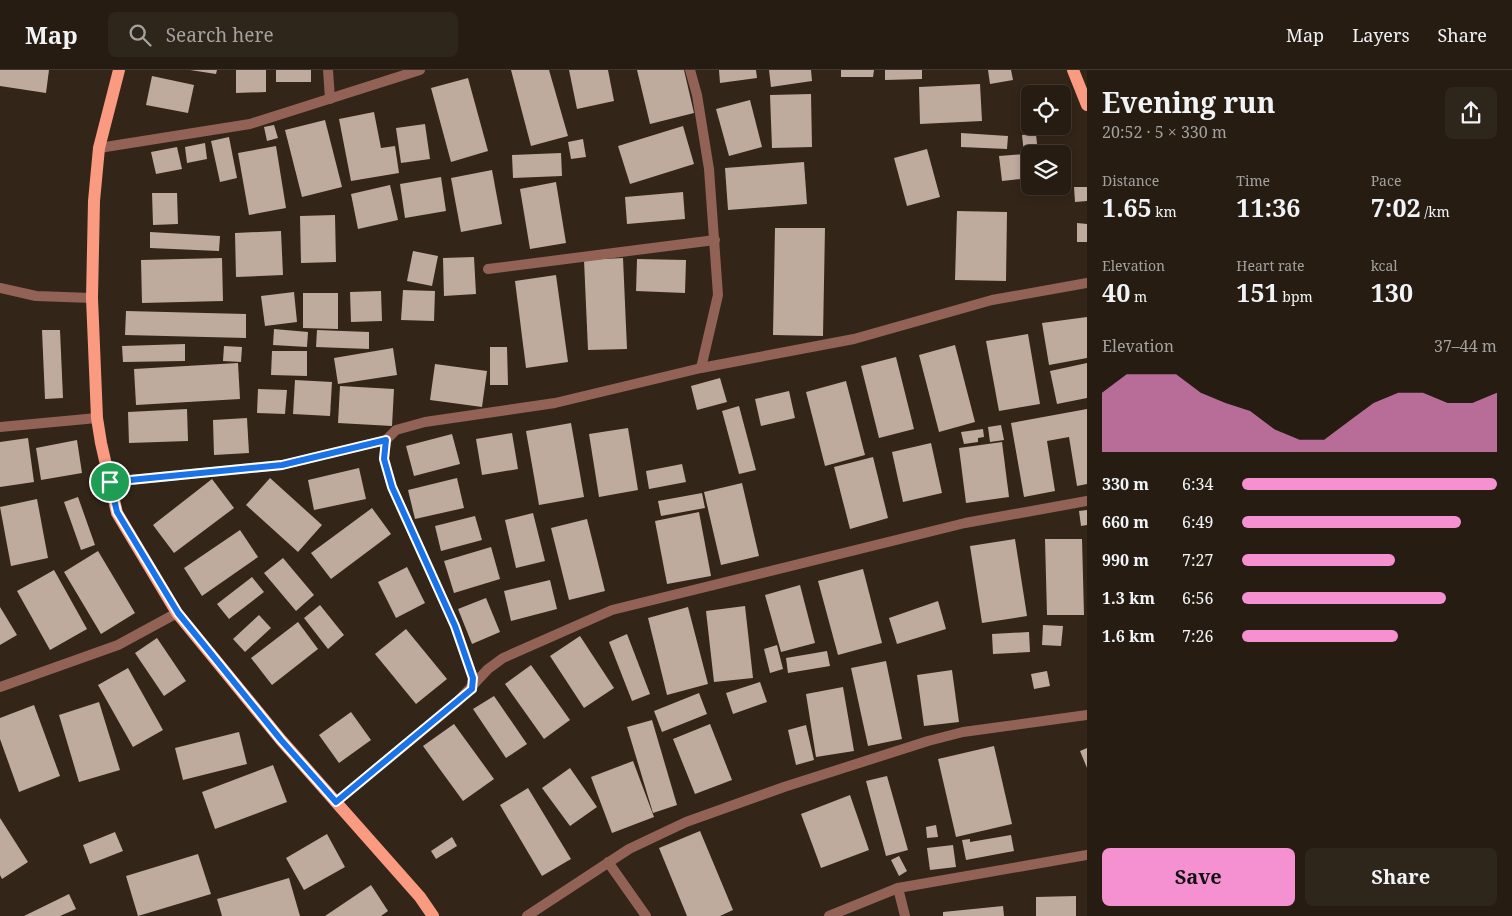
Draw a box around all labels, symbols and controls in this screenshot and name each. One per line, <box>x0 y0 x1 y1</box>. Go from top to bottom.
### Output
search box <box>108 12 458 57</box>
text: Map <box>25 18 78 51</box>
icon: search <box>126 21 154 49</box>
text: Search here <box>166 22 274 48</box>
text: Map <box>1286 23 1324 47</box>
text: Layers <box>1352 23 1410 47</box>
text: Share <box>1438 23 1487 47</box>
text: Evening run <box>1102 83 1275 121</box>
map controls <box>1021 85 1071 195</box>
button: locate <box>1021 85 1071 135</box>
button: share <box>1445 87 1497 139</box>
text: 20:52 · 5 × 330 m <box>1102 121 1227 143</box>
button: layers <box>1021 145 1071 195</box>
text: Distance <box>1102 171 1159 190</box>
text: Time <box>1236 171 1270 190</box>
text: Pace <box>1371 171 1401 190</box>
text: 1.65 <box>1102 190 1152 224</box>
text: 11:36 <box>1236 190 1300 224</box>
text: 7:02 <box>1371 190 1421 224</box>
text: km <box>1152 202 1177 221</box>
text: /km <box>1421 202 1450 221</box>
text: Elevation <box>1102 256 1165 275</box>
text: Heart rate <box>1236 256 1305 275</box>
text: kcal <box>1371 256 1398 275</box>
text: 40 <box>1102 275 1130 309</box>
text: 151 <box>1236 275 1279 309</box>
text: 130 <box>1371 275 1413 309</box>
text: m <box>1130 287 1147 306</box>
text: bpm <box>1279 287 1313 306</box>
text: Elevation <box>1102 335 1174 357</box>
text: 37–44 m <box>1434 335 1497 357</box>
pin <box>89 461 131 503</box>
icon: arrive <box>96 468 124 496</box>
text: 330 m <box>1102 473 1149 495</box>
text: 6:34 <box>1182 473 1213 495</box>
text: 660 m <box>1102 511 1149 533</box>
text: 6:49 <box>1182 511 1213 533</box>
text: 990 m <box>1102 549 1149 571</box>
text: 7:27 <box>1182 549 1213 571</box>
text: 1.3 km <box>1102 587 1155 609</box>
text: 6:56 <box>1182 587 1213 609</box>
text: 1.6 km <box>1102 625 1155 647</box>
text: 7:26 <box>1182 625 1213 647</box>
button: Save <box>1102 848 1295 906</box>
button: Share <box>1305 848 1497 906</box>

